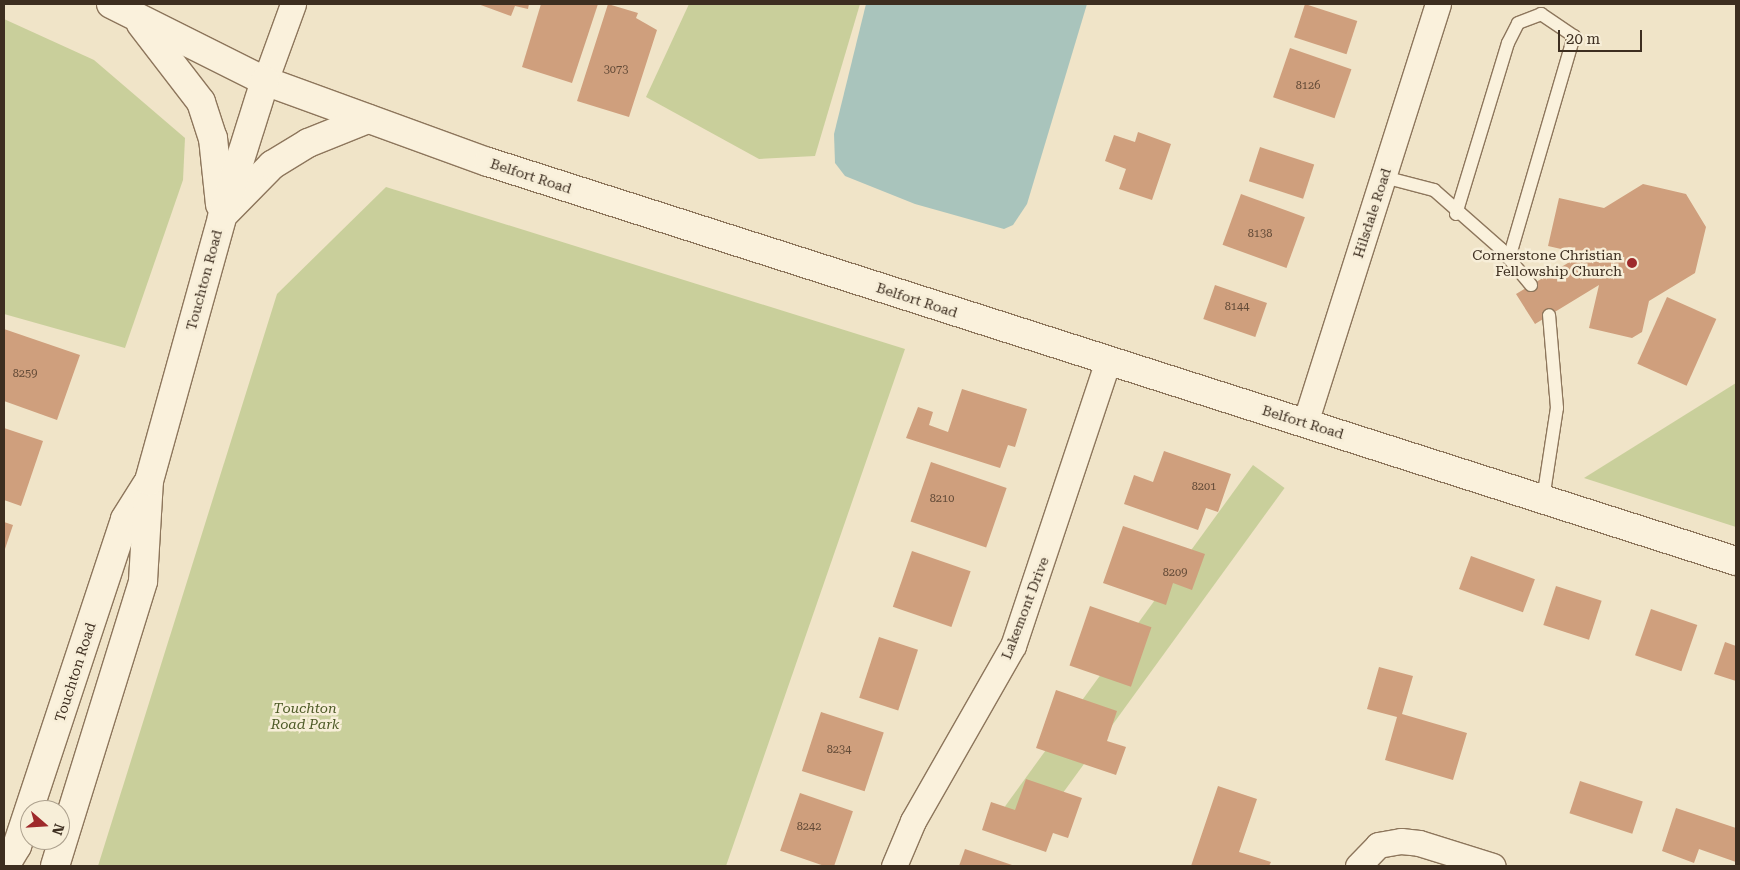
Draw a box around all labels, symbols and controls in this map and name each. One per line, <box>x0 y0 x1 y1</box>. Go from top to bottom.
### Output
scale bar <box>1560 20 1644 52</box>
text: 20 m <box>1566 30 1600 48</box>
house number: 3073 <box>604 63 628 77</box>
house number: 8126 <box>1296 79 1320 93</box>
street label: Belfort Road <box>488 155 574 197</box>
street label: Hilsdale Road <box>1350 166 1394 260</box>
house number: 8138 <box>1248 227 1272 241</box>
street label: Touchton Road <box>183 228 225 332</box>
place label: Cornerstone Christian Fellowship Church <box>1472 247 1622 280</box>
marker: Cornerstone Christian Fellowship Church <box>1626 257 1638 269</box>
street label: Belfort Road <box>874 279 960 321</box>
house number: 8144 <box>1225 300 1249 314</box>
house number: 8259 <box>13 367 37 381</box>
street label: Belfort Road <box>1260 402 1346 442</box>
house number: 8201 <box>1192 480 1216 494</box>
house number: 8210 <box>930 492 954 506</box>
street label: Lakemont Drive <box>998 554 1052 662</box>
house number: 8209 <box>1163 566 1187 580</box>
street label: Touchton Road <box>51 620 99 724</box>
park label: Touchton Road Park <box>271 700 339 732</box>
house number: 8234 <box>827 743 851 757</box>
north arrow <box>20 800 70 850</box>
house number: 8242 <box>797 820 821 834</box>
text: N <box>49 822 68 837</box>

